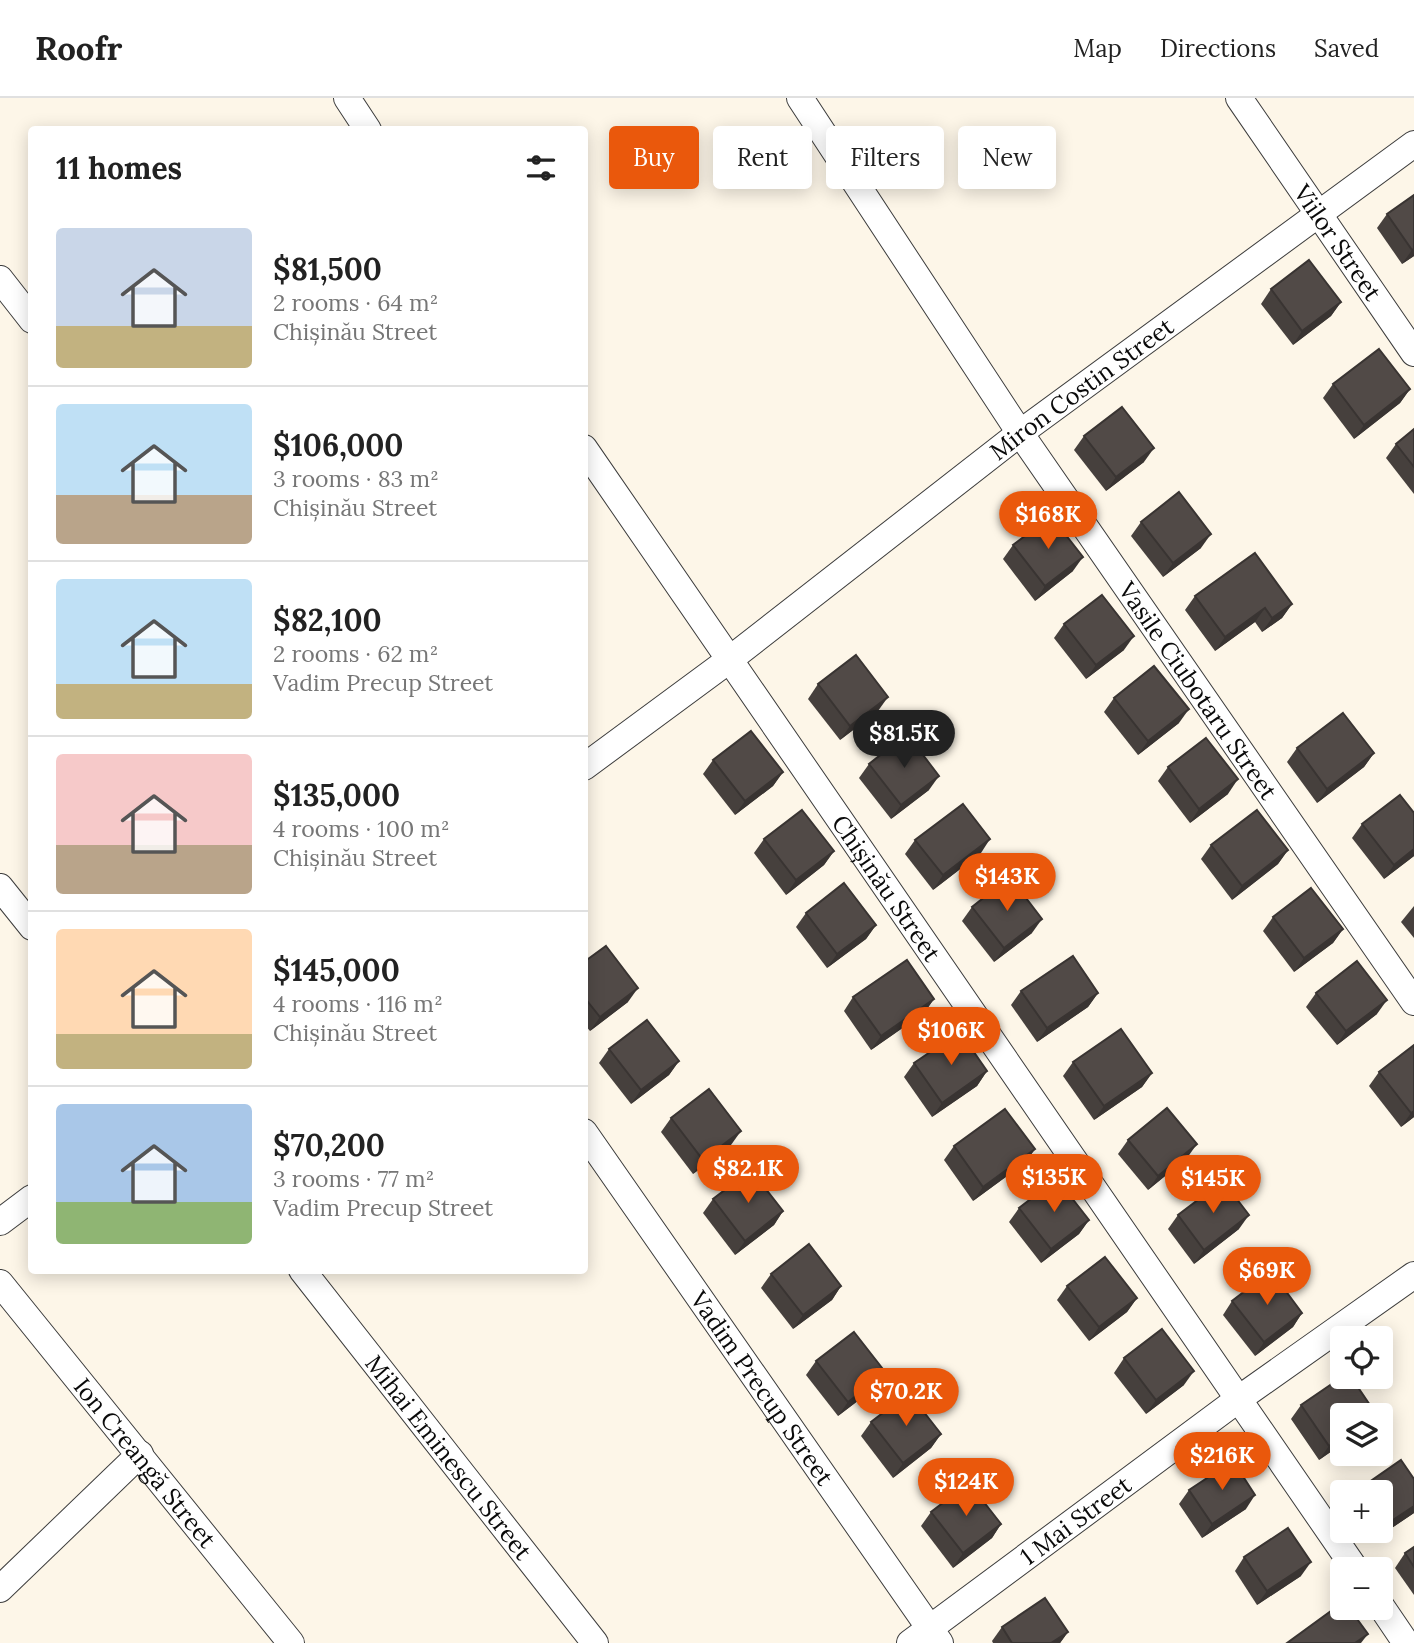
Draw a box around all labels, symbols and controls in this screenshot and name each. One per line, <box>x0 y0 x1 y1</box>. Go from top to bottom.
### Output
text: Roofr <box>35 27 122 69</box>
text: Map <box>1073 33 1122 64</box>
text: Directions <box>1160 33 1276 64</box>
text: Saved <box>1314 33 1379 64</box>
chip: Buy <box>609 126 699 189</box>
chip: Rent <box>713 126 812 189</box>
chip: Filters <box>826 126 944 189</box>
chip: New <box>958 126 1056 189</box>
text: 11 homes <box>56 149 182 187</box>
icon: filters <box>522 149 560 187</box>
street label: Viilor Street <box>1287 177 1389 307</box>
text: $81,500 <box>273 250 382 288</box>
icon: home <box>112 256 196 340</box>
text: 2 rooms · 64 m² <box>273 288 438 317</box>
street label: Miron Costin Street <box>983 310 1180 467</box>
text: Chișinău Street <box>273 317 437 346</box>
text: $106,000 <box>273 426 403 464</box>
icon: home <box>112 432 196 516</box>
text: 3 rooms · 83 m² <box>273 464 439 493</box>
pin: $168K <box>999 491 1097 551</box>
text: Chișinău Street <box>273 493 437 522</box>
text: $168K <box>1015 499 1081 528</box>
street label: Vasile Ciubotaru Street <box>1112 575 1285 806</box>
text: $82,100 <box>273 601 382 639</box>
icon: home <box>112 607 196 691</box>
text: 2 rooms · 62 m² <box>273 639 438 668</box>
text: Vadim Precup Street <box>273 668 493 697</box>
pin: $81.5K <box>847 710 961 770</box>
text: $81.5K <box>869 718 939 747</box>
text: $135,000 <box>273 776 400 814</box>
icon: home <box>112 782 196 866</box>
street label: Chișinău Street <box>825 809 948 968</box>
text: 4 rooms · 100 m² <box>273 814 450 843</box>
text: Chișinău Street <box>273 843 437 872</box>
pin: $143K <box>958 854 1056 913</box>
text: $143K <box>975 861 1039 890</box>
text: $145,000 <box>273 951 400 989</box>
icon: home <box>112 957 196 1041</box>
text: 4 rooms · 116 m² <box>273 989 443 1018</box>
pin: $106K <box>902 1007 1000 1067</box>
text: $106K <box>917 1015 985 1044</box>
text: Chișinău Street <box>273 1018 437 1047</box>
text: $70,200 <box>273 1126 385 1164</box>
icon: home <box>112 1132 196 1216</box>
pin: $82.1K <box>691 1146 805 1205</box>
text: $82.1K <box>713 1153 783 1182</box>
pin: $135K <box>1005 1154 1103 1214</box>
pin: $145K <box>1164 1156 1262 1215</box>
text: $135K <box>1022 1162 1086 1191</box>
text: $145K <box>1181 1163 1245 1192</box>
text: 3 rooms · 77 m² <box>273 1164 434 1193</box>
text: Vadim Precup Street <box>273 1193 493 1222</box>
pin: $69K <box>1226 1248 1308 1307</box>
text: $69K <box>1239 1255 1295 1284</box>
street label: Vadim Precup Street <box>683 1284 841 1492</box>
map controls <box>1330 1326 1393 1620</box>
button: locate <box>1330 1326 1393 1389</box>
street label: Mihai Eminescu Street <box>359 1348 539 1566</box>
pin: $70.2K <box>849 1368 963 1428</box>
street label: Ion Creangă Street <box>67 1371 224 1554</box>
text: $70.2K <box>870 1376 942 1405</box>
button: layers <box>1330 1403 1393 1466</box>
pin: $216K <box>1173 1432 1271 1492</box>
text: $216K <box>1190 1440 1254 1469</box>
pin: $124K <box>917 1458 1015 1518</box>
text: $124K <box>934 1466 998 1495</box>
street label: 1 Mai Street <box>1014 1468 1138 1572</box>
button: + <box>1330 1480 1393 1543</box>
button: − <box>1330 1557 1393 1620</box>

